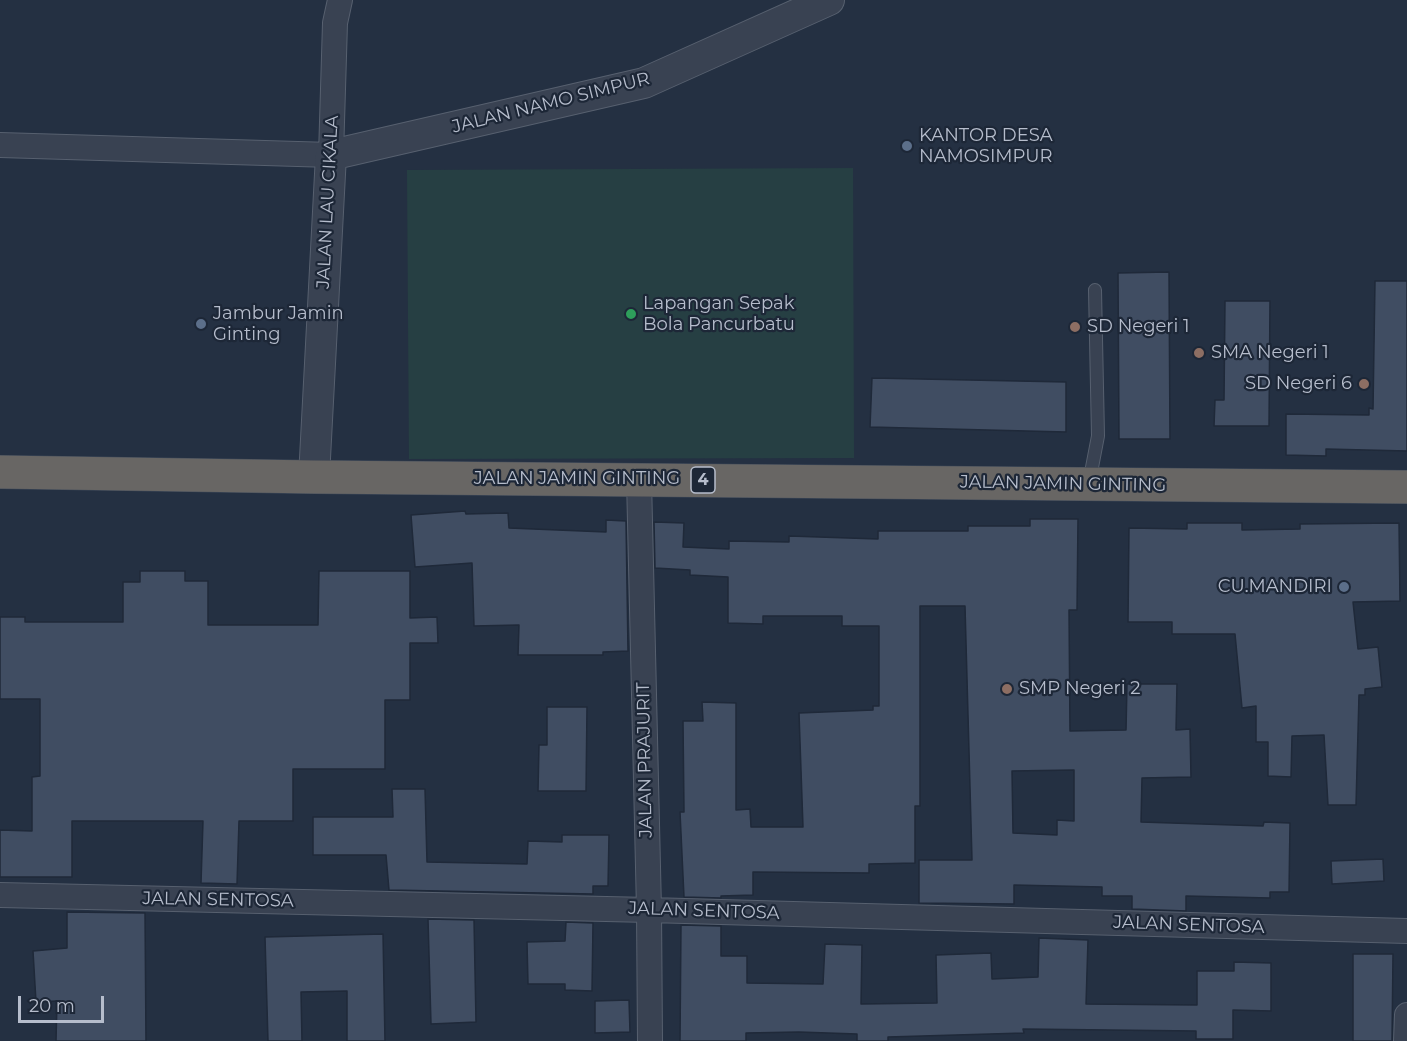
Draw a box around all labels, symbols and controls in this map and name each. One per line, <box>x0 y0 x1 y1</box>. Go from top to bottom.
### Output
street label: JALAN NAMO SIMPUR <box>450 68 652 138</box>
street label: JALAN LAU CIKALA <box>313 115 343 289</box>
place label: KANTOR DESA NAMOSIMPUR <box>919 125 1053 168</box>
marker: KANTOR DESA NAMOSIMPUR <box>900 139 914 153</box>
place label: Lapangan Sepak Bola Pancurbatu <box>643 293 795 336</box>
place label: Jambur Jamin Ginting <box>213 303 344 346</box>
marker: Lapangan Sepak Bola Pancurbatu <box>624 307 638 321</box>
place label: SD Negeri 1 <box>1087 316 1189 338</box>
marker: Jambur Jamin Ginting <box>194 317 208 331</box>
marker: SD Negeri 1 <box>1068 320 1082 334</box>
place label: SMA Negeri 1 <box>1211 342 1329 364</box>
marker: SMA Negeri 1 <box>1192 346 1206 360</box>
place label: SD Negeri 6 <box>1245 373 1352 395</box>
marker: SD Negeri 6 <box>1357 377 1371 391</box>
road number: 4 <box>691 467 715 493</box>
street label: JALAN JAMIN GINTING <box>474 468 680 490</box>
street label: JALAN JAMIN GINTING <box>960 471 1166 497</box>
place label: CU.MANDIRI <box>1218 576 1332 598</box>
marker: CU.MANDIRI <box>1337 580 1351 594</box>
place label: SMP Negeri 2 <box>1019 678 1140 700</box>
street label: JALAN PRAJURIT <box>633 682 657 838</box>
marker: SMP Negeri 2 <box>1000 682 1014 696</box>
street label: JALAN SENTOSA <box>142 888 294 912</box>
street label: JALAN SENTOSA <box>628 898 780 924</box>
street label: JALAN SENTOSA <box>1113 912 1265 938</box>
scale bar <box>21 984 106 1022</box>
text: 20 m <box>29 995 75 1017</box>

